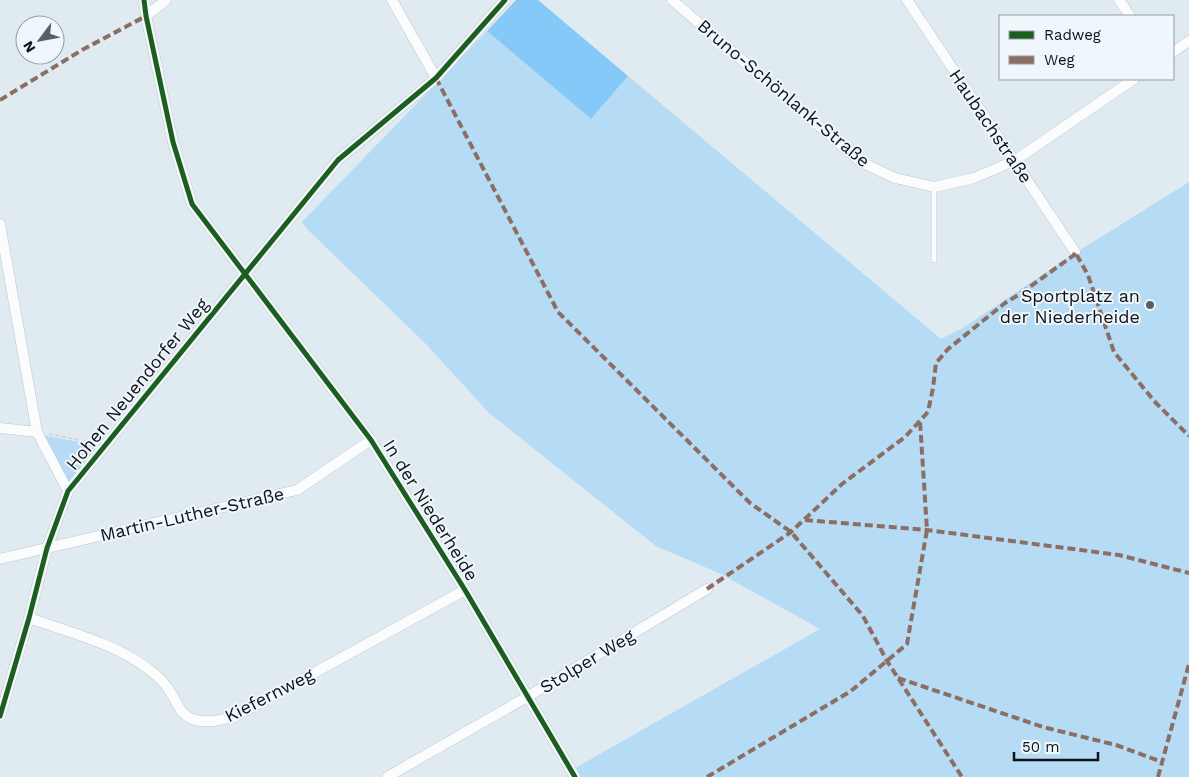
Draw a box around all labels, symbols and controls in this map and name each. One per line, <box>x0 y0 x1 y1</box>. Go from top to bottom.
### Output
north arrow <box>15 15 65 65</box>
street label: Bruno-Schönlank-Straße <box>694 15 874 171</box>
legend <box>999 15 1174 80</box>
text: Radweg <box>1044 26 1101 44</box>
text: N <box>19 38 39 56</box>
text: Weg <box>1044 51 1075 69</box>
street label: Haubachstraße <box>945 65 1037 187</box>
place label: Sportplatz an der Niederheide <box>1000 285 1140 327</box>
street label: Hohen Neuendorfer Weg <box>61 294 213 474</box>
marker: Sportplatz an der Niederheide <box>1144 299 1156 311</box>
street label: In der Niederheide <box>379 435 483 585</box>
street label: Martin-Luther-Straße <box>98 483 286 545</box>
street label: Stolper Weg <box>536 624 638 697</box>
street label: Kiefernweg <box>221 663 317 726</box>
scale bar <box>1014 730 1098 762</box>
text: 50 m <box>1022 738 1059 756</box>

